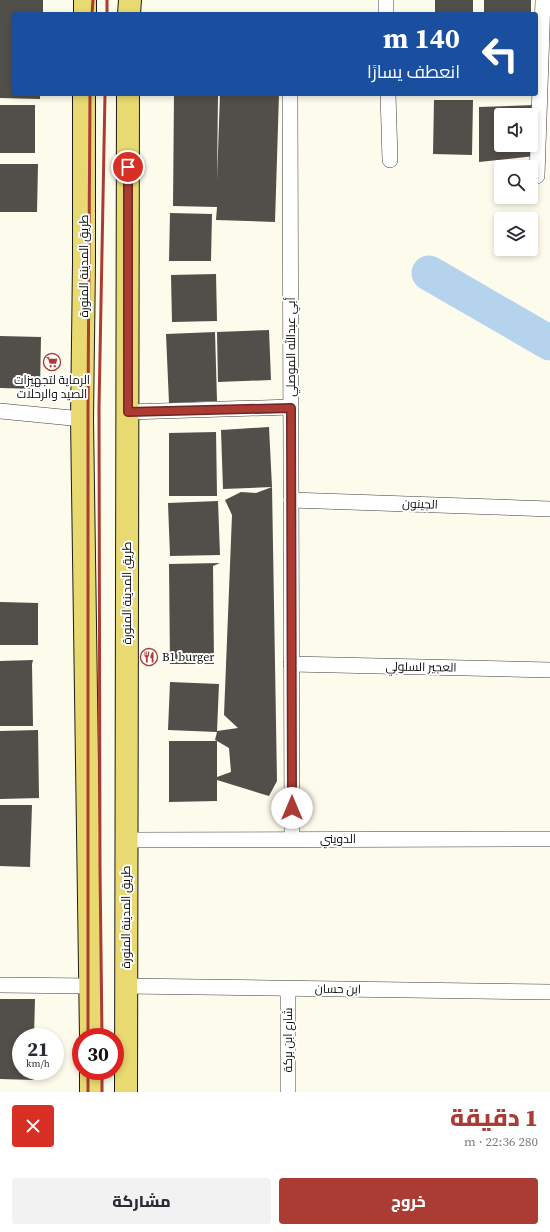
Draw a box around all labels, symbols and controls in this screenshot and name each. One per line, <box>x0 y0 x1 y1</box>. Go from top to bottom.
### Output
text: 140 m <box>383 19 460 57</box>
icon: left <box>474 28 526 80</box>
text: انعطف يسارًا <box>367 59 460 84</box>
map controls <box>494 108 538 256</box>
button: sound <box>494 108 538 152</box>
pin <box>111 150 145 184</box>
icon: arrive <box>117 156 139 178</box>
button: search <box>494 160 538 204</box>
button: layers <box>494 212 538 256</box>
street label: طريق المدينة المنورة <box>76 214 92 318</box>
street label: أبي عبدالله الموصلي <box>283 297 301 397</box>
supermarket icon: الرماية لتجهيزات الصيد والرحلات <box>42 352 62 372</box>
place label: الرماية لتجهيزات الصيد والرحلات <box>14 372 90 402</box>
street label: الجينون <box>402 495 438 513</box>
street label: طريق المدينة المنورة <box>119 541 135 645</box>
restaurant icon: B1 burger <box>139 647 159 667</box>
place label: B1 burger <box>162 649 214 665</box>
street label: العجير السلولي <box>385 658 457 678</box>
position arrow <box>271 787 313 829</box>
street label: الدويني <box>320 831 356 849</box>
street label: طريق المدينة المنورة <box>118 865 134 969</box>
street label: ابن حسان <box>315 981 361 997</box>
street label: شارع ابن بركة <box>280 1007 296 1072</box>
speed limit sign: 30 <box>72 1028 124 1080</box>
text: 21 <box>27 1035 49 1063</box>
text: km/h <box>26 1057 50 1070</box>
text: 1 دقيقة <box>450 1101 538 1134</box>
button: close <box>12 1105 54 1147</box>
text: 280 m · 22:36 <box>464 1133 538 1150</box>
button: مشاركة <box>12 1178 271 1224</box>
button: خروج <box>279 1178 538 1224</box>

